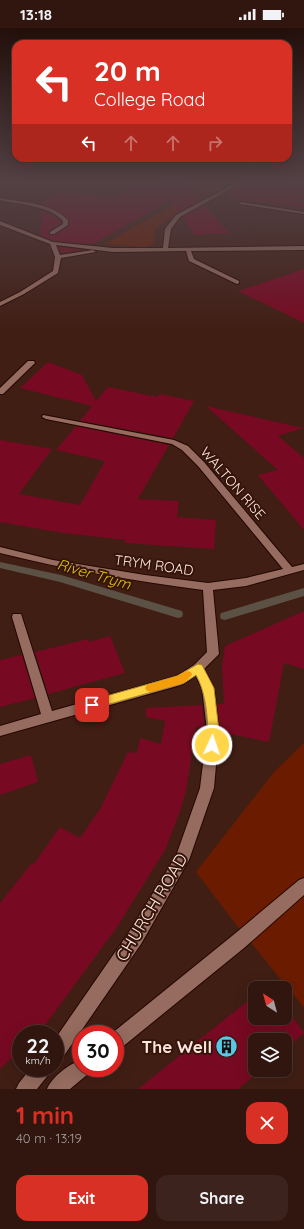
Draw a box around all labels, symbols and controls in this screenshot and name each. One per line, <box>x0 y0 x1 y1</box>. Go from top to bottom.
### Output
text: 13:18 <box>20 5 52 24</box>
text: 20 m <box>94 53 161 88</box>
icon: left <box>28 56 80 108</box>
text: College Road <box>94 88 205 111</box>
icon: left <box>78 132 100 154</box>
icon: ahead <box>120 132 142 154</box>
icon: ahead <box>162 132 184 154</box>
icon: right <box>204 132 226 154</box>
street label: WALTON RISE <box>197 443 270 523</box>
street label: TRYM ROAD <box>113 551 195 579</box>
water label: River Trym <box>55 554 133 594</box>
pin <box>75 688 109 722</box>
icon: arrive <box>81 694 103 716</box>
position arrow <box>191 724 233 766</box>
street label: CHURCH ROAD <box>111 849 191 965</box>
north arrow <box>248 981 292 1025</box>
map controls <box>248 981 292 1077</box>
speed limit sign: 30 <box>72 1025 124 1077</box>
text: 22 <box>27 1033 49 1058</box>
building icon: The Well <box>214 1033 240 1059</box>
button: layers <box>248 1033 292 1077</box>
place label: The Well <box>142 1036 212 1057</box>
text: km/h <box>25 1054 51 1067</box>
text: 1 min <box>16 1100 74 1130</box>
button: close <box>246 1102 288 1144</box>
text: 40 m · 13:19 <box>16 1130 82 1146</box>
button: Exit <box>16 1175 148 1221</box>
button: Share <box>156 1175 288 1221</box>

